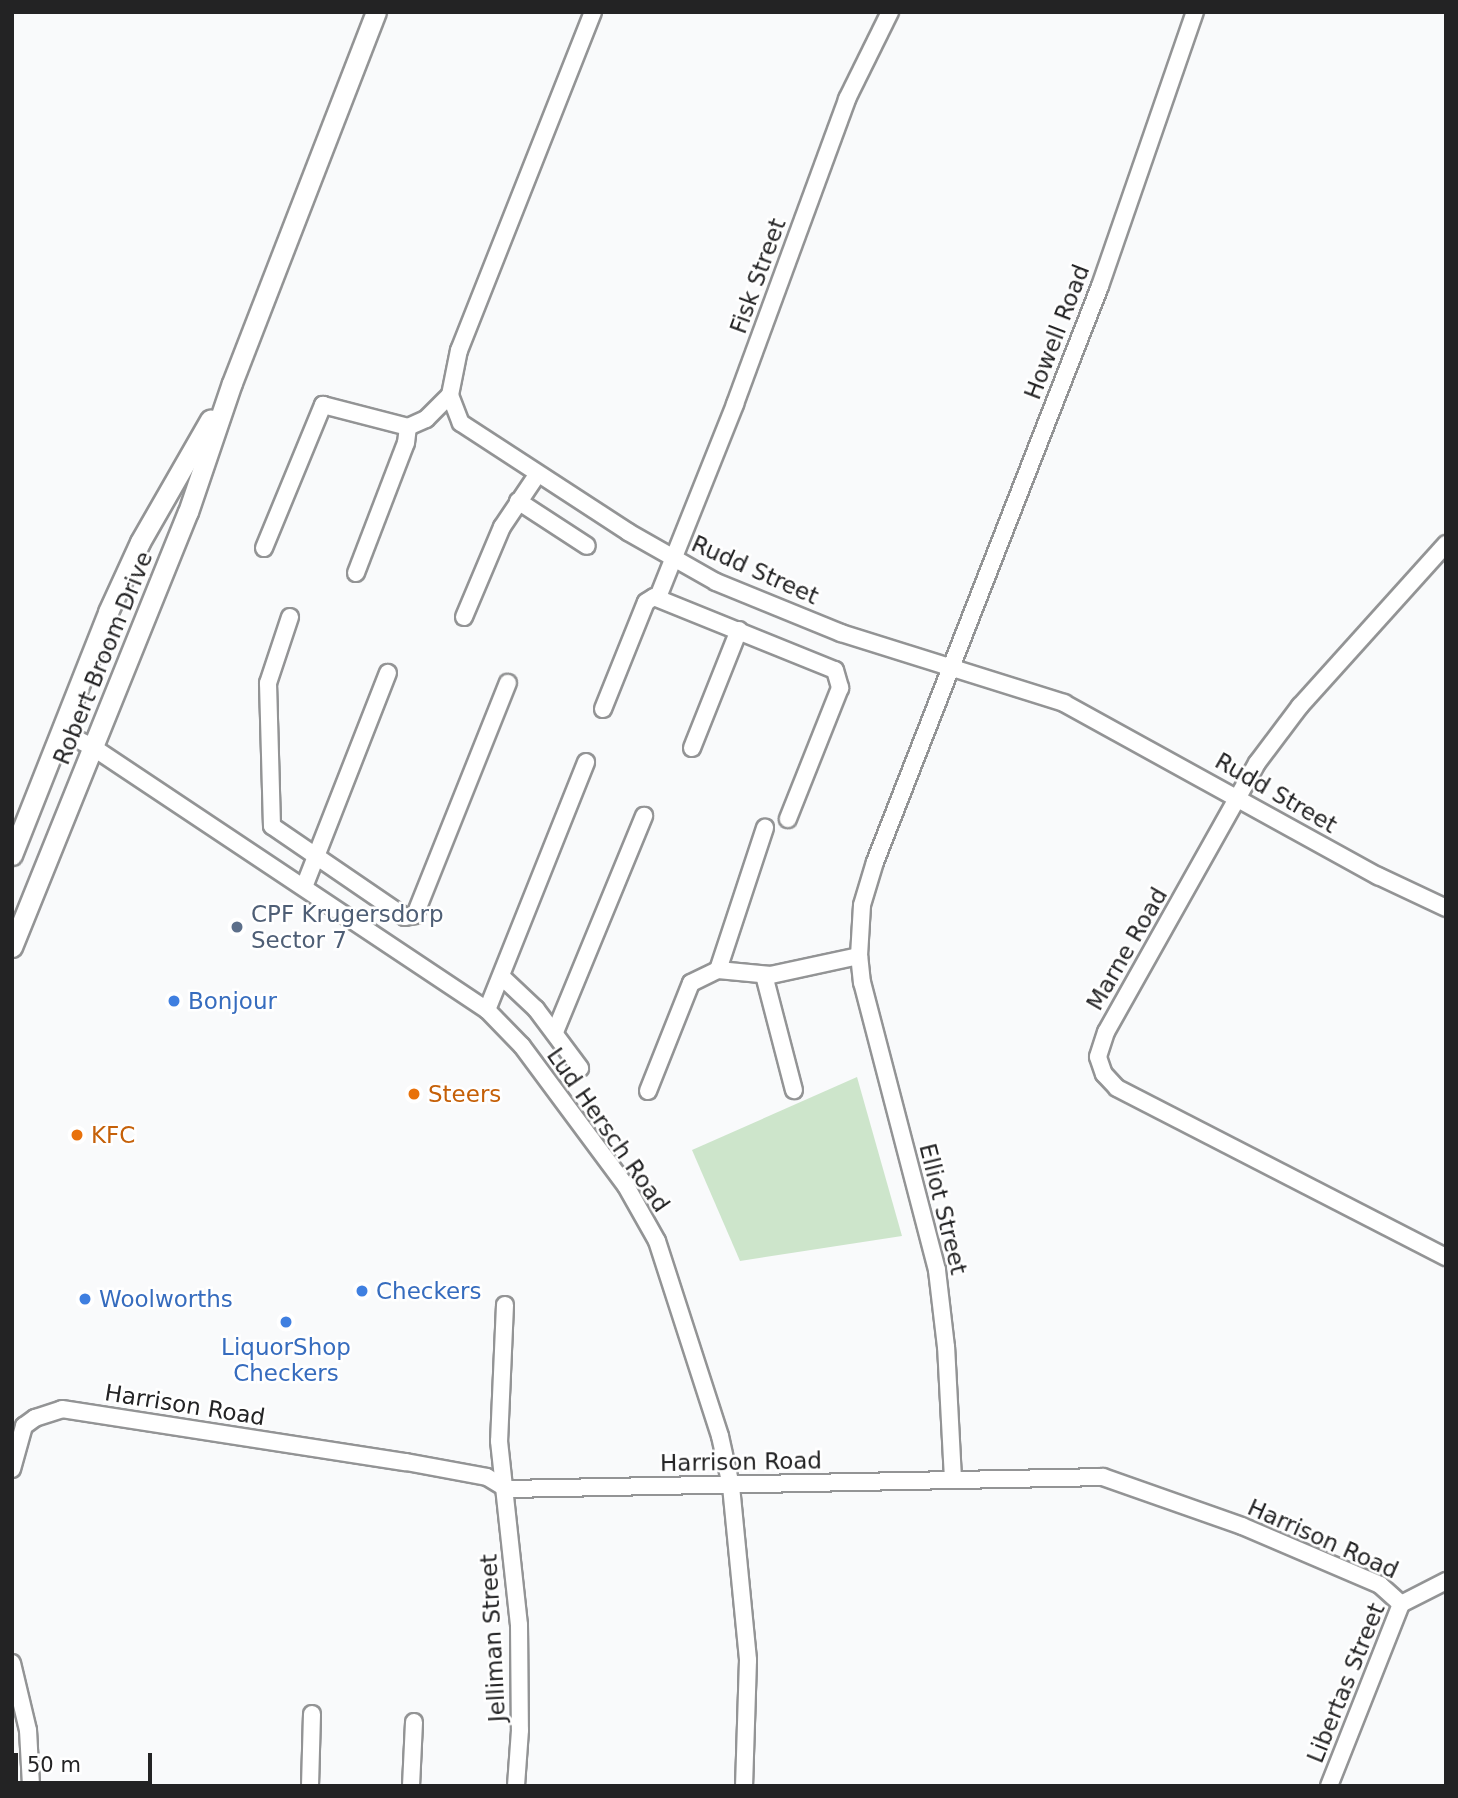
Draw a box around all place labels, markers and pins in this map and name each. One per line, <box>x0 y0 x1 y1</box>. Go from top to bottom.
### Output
place label: CPF Krugersdorp Sector 7 <box>251 900 444 954</box>
marker: CPF Krugersdorp Sector 7 <box>229 919 245 935</box>
place label: Bonjour <box>188 987 277 1015</box>
marker: Bonjour <box>166 993 182 1009</box>
place label: Steers <box>428 1080 501 1108</box>
marker: Steers <box>406 1086 422 1102</box>
place label: KFC <box>91 1121 135 1149</box>
marker: KFC <box>69 1127 85 1143</box>
place label: Checkers <box>376 1277 482 1305</box>
marker: Checkers <box>354 1283 370 1299</box>
place label: Woolworths <box>99 1285 233 1313</box>
marker: Woolworths <box>77 1291 93 1307</box>
marker: LiquorShop Checkers <box>278 1314 294 1330</box>
place label: LiquorShop Checkers <box>221 1333 351 1387</box>

